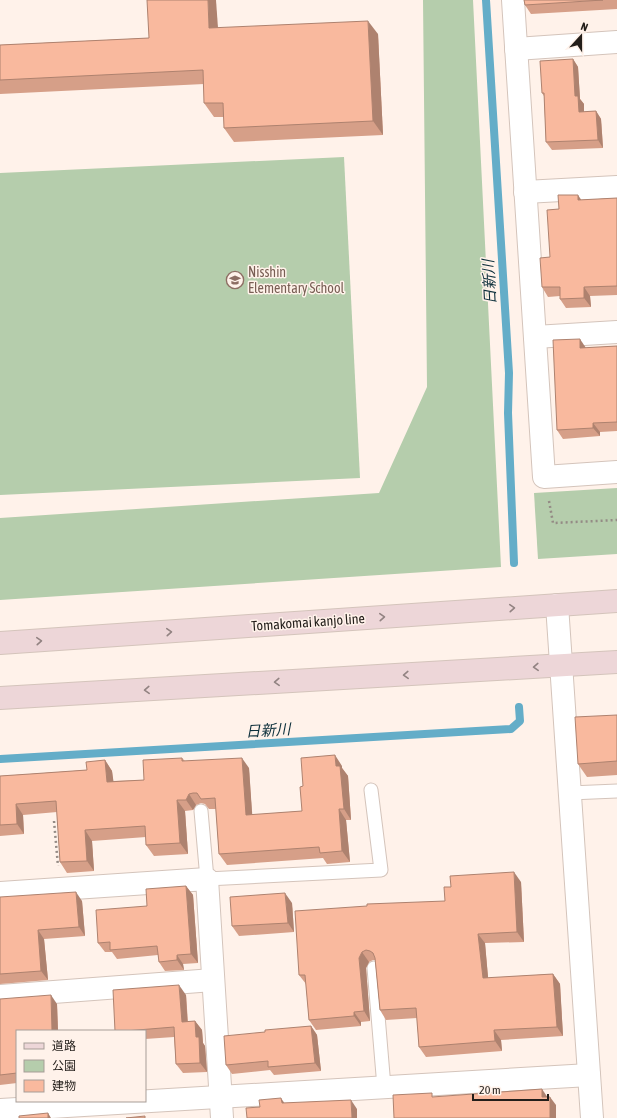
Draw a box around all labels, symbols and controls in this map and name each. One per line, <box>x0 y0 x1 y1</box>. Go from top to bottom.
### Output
north arrow <box>561 16 601 56</box>
text: N <box>579 20 590 33</box>
water label: 日新川 <box>479 257 499 305</box>
place label: Nisshin Elementary School <box>248 264 344 296</box>
school or university icon: Nisshin Elementary School <box>225 270 245 290</box>
one-way arrow <box>509 603 515 612</box>
street label: Tomakomai kanjo line <box>251 610 365 634</box>
one-way arrow <box>379 612 385 621</box>
one-way arrow <box>166 627 172 636</box>
one-way arrow <box>36 636 42 645</box>
one-way arrow <box>533 663 539 672</box>
one-way arrow <box>403 670 409 679</box>
one-way arrow <box>274 678 280 687</box>
one-way arrow <box>144 685 150 694</box>
water label: 日新川 <box>245 720 293 740</box>
legend <box>16 1030 146 1102</box>
text: 道路 <box>52 1039 76 1053</box>
text: 公園 <box>52 1059 76 1073</box>
scale bar <box>473 1076 548 1102</box>
text: 建物 <box>52 1079 76 1093</box>
text: 20 m <box>479 1083 501 1097</box>

